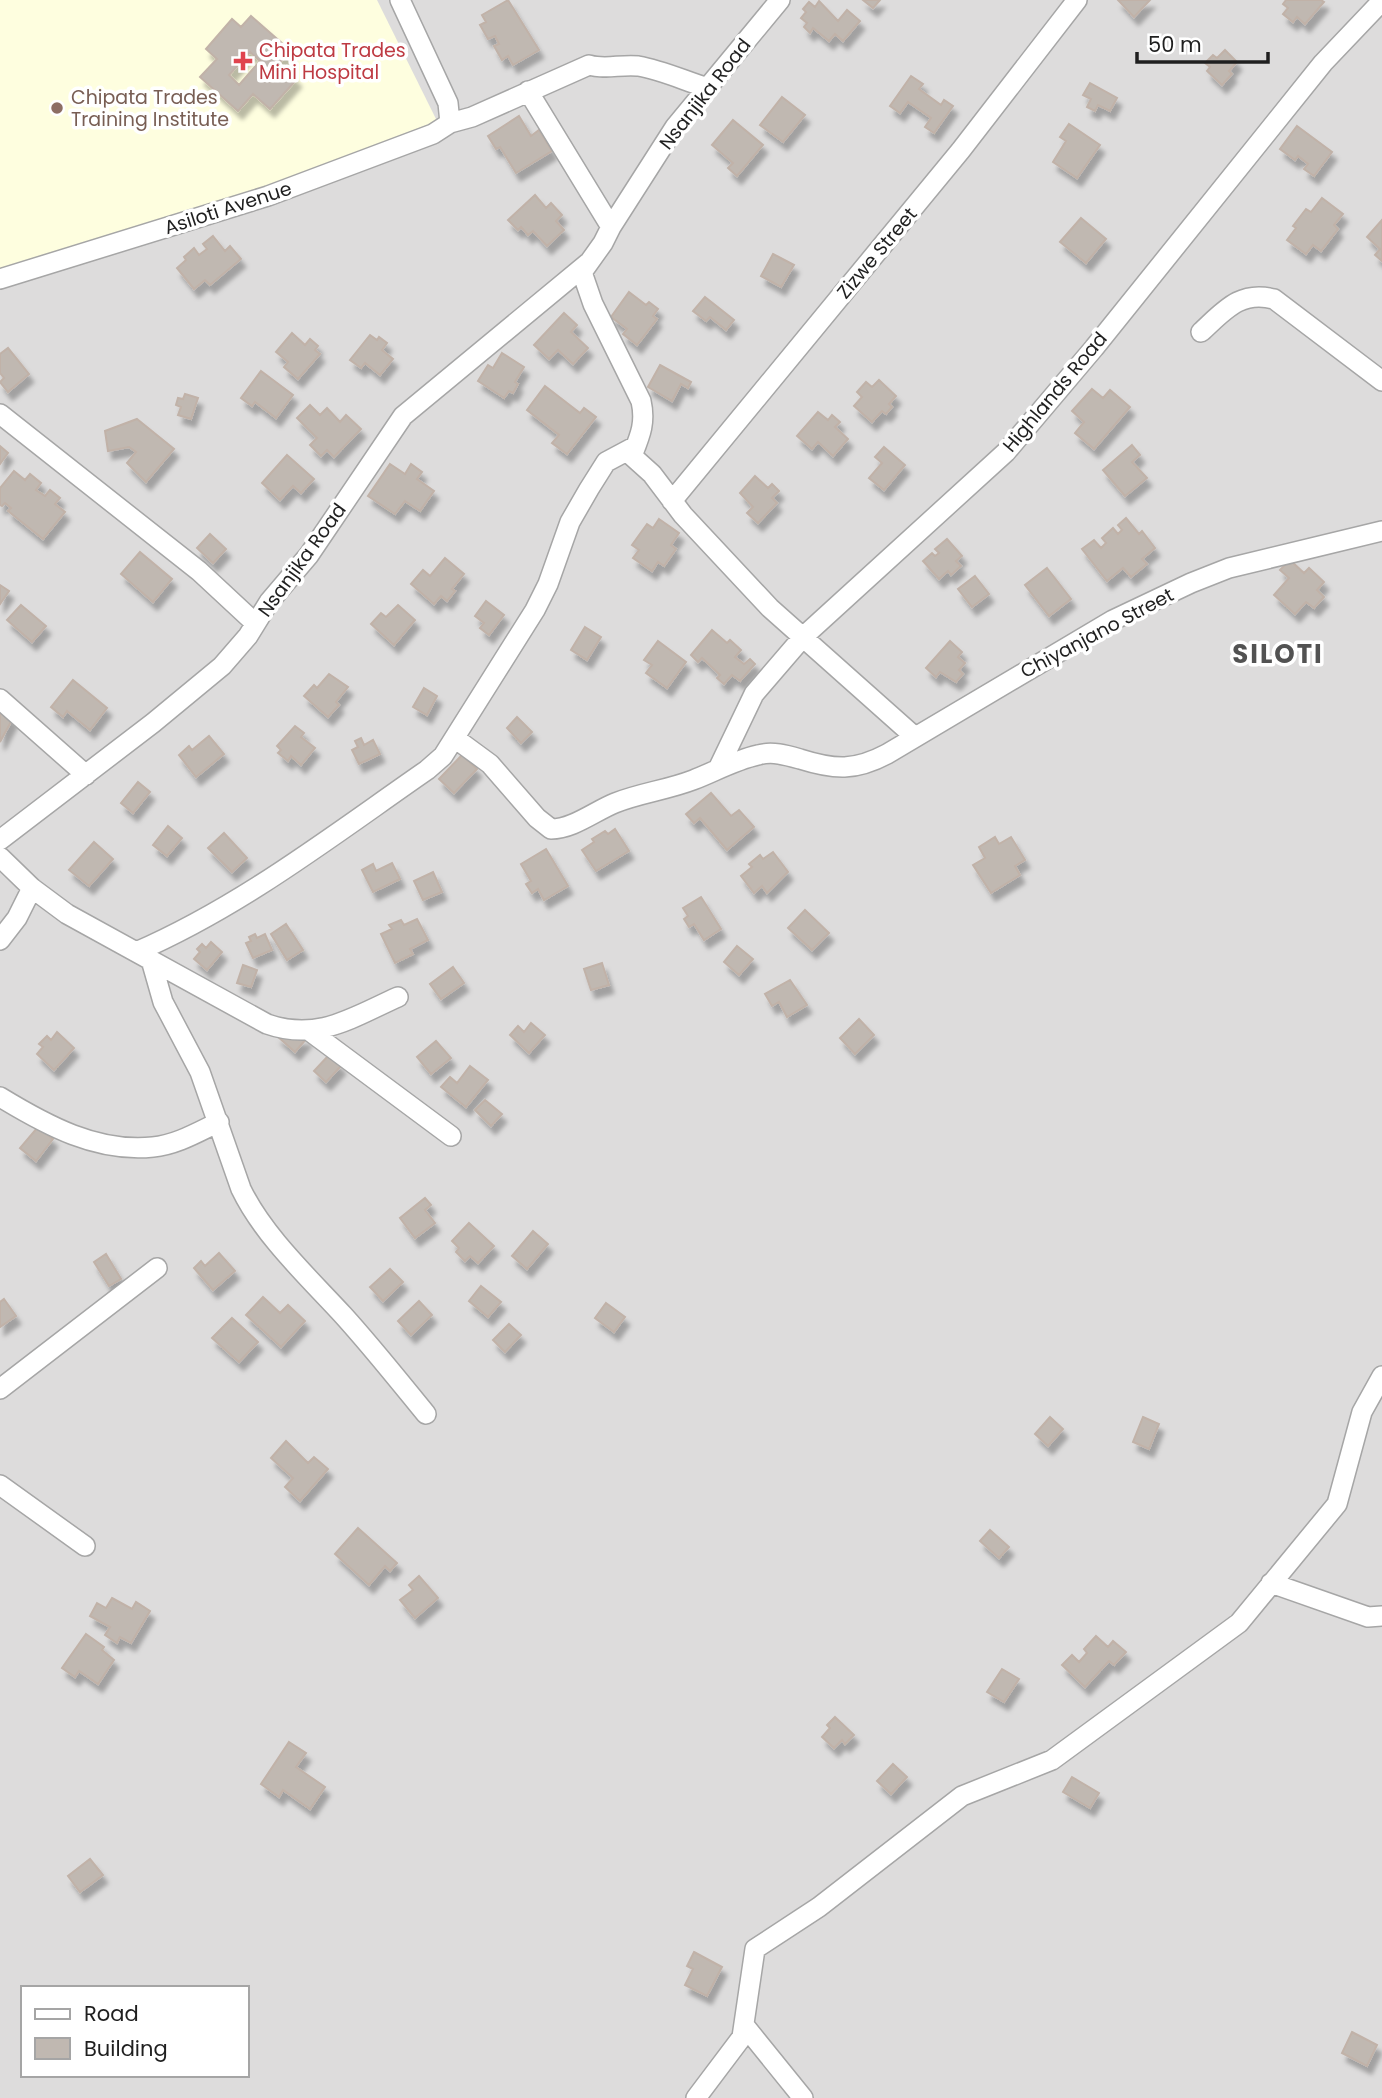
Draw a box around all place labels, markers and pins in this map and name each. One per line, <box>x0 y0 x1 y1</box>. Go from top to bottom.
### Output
place label: Chipata Trades Mini Hospital <box>259 37 406 86</box>
marker: Chipata Trades Mini Hospital <box>233 51 253 71</box>
place label: Chipata Trades Training Institute <box>71 84 229 133</box>
marker: Chipata Trades Training Institute <box>49 100 65 116</box>

